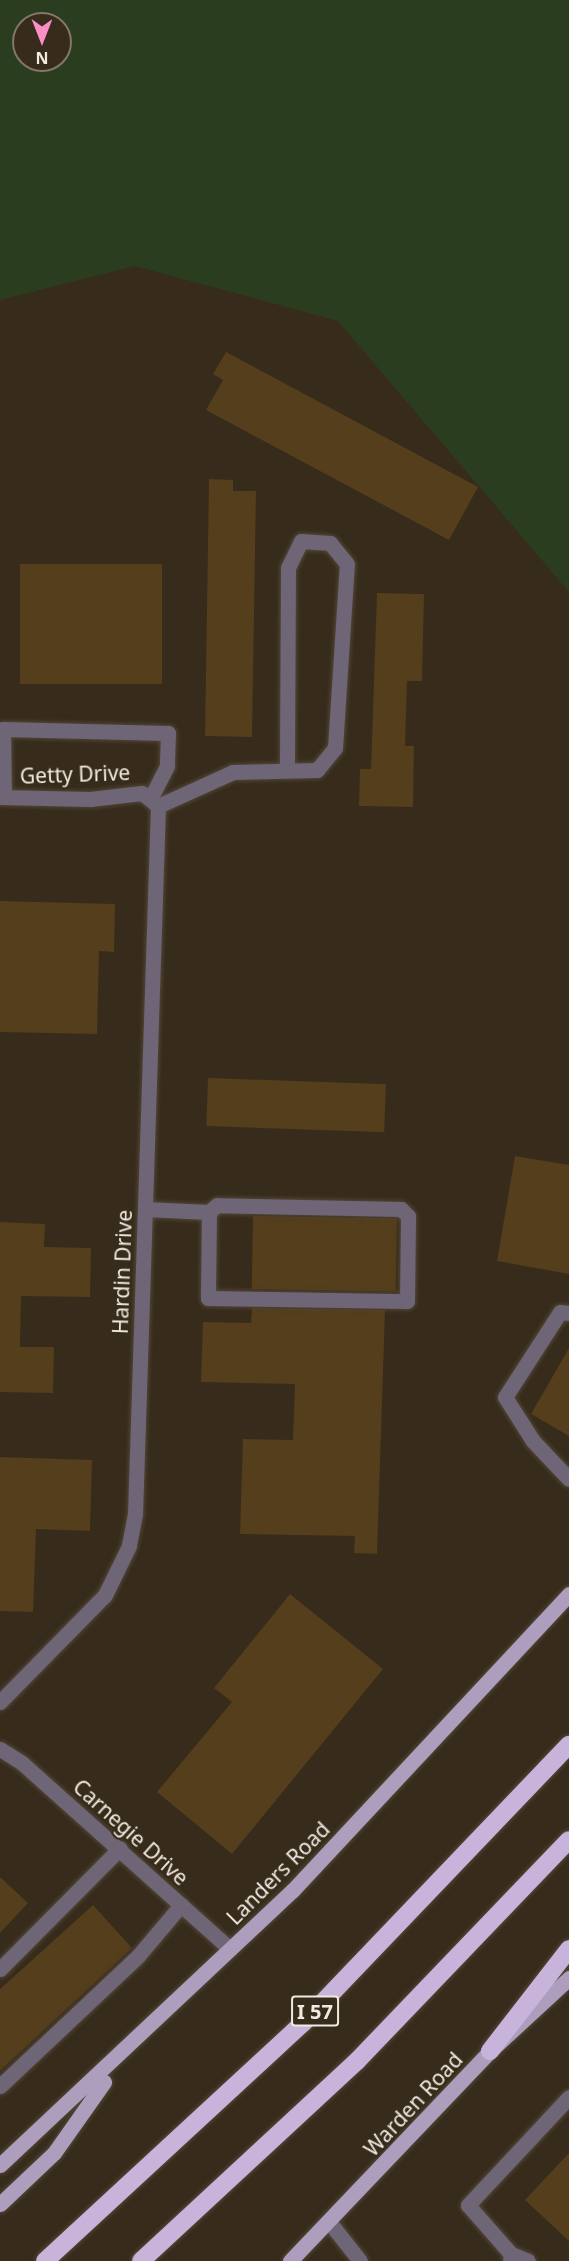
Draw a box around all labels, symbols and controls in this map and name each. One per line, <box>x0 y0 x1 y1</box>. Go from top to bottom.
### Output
north arrow <box>12 12 72 72</box>
text: N <box>36 47 49 69</box>
street label: Getty Drive <box>19 759 131 789</box>
street label: Hardin Drive <box>107 1209 137 1335</box>
street label: Carnegie Drive <box>68 1774 194 1890</box>
street label: Landers Road <box>221 1816 335 1930</box>
road number: I 57 <box>291 1994 339 2028</box>
street label: Warden Road <box>358 2047 468 2161</box>

